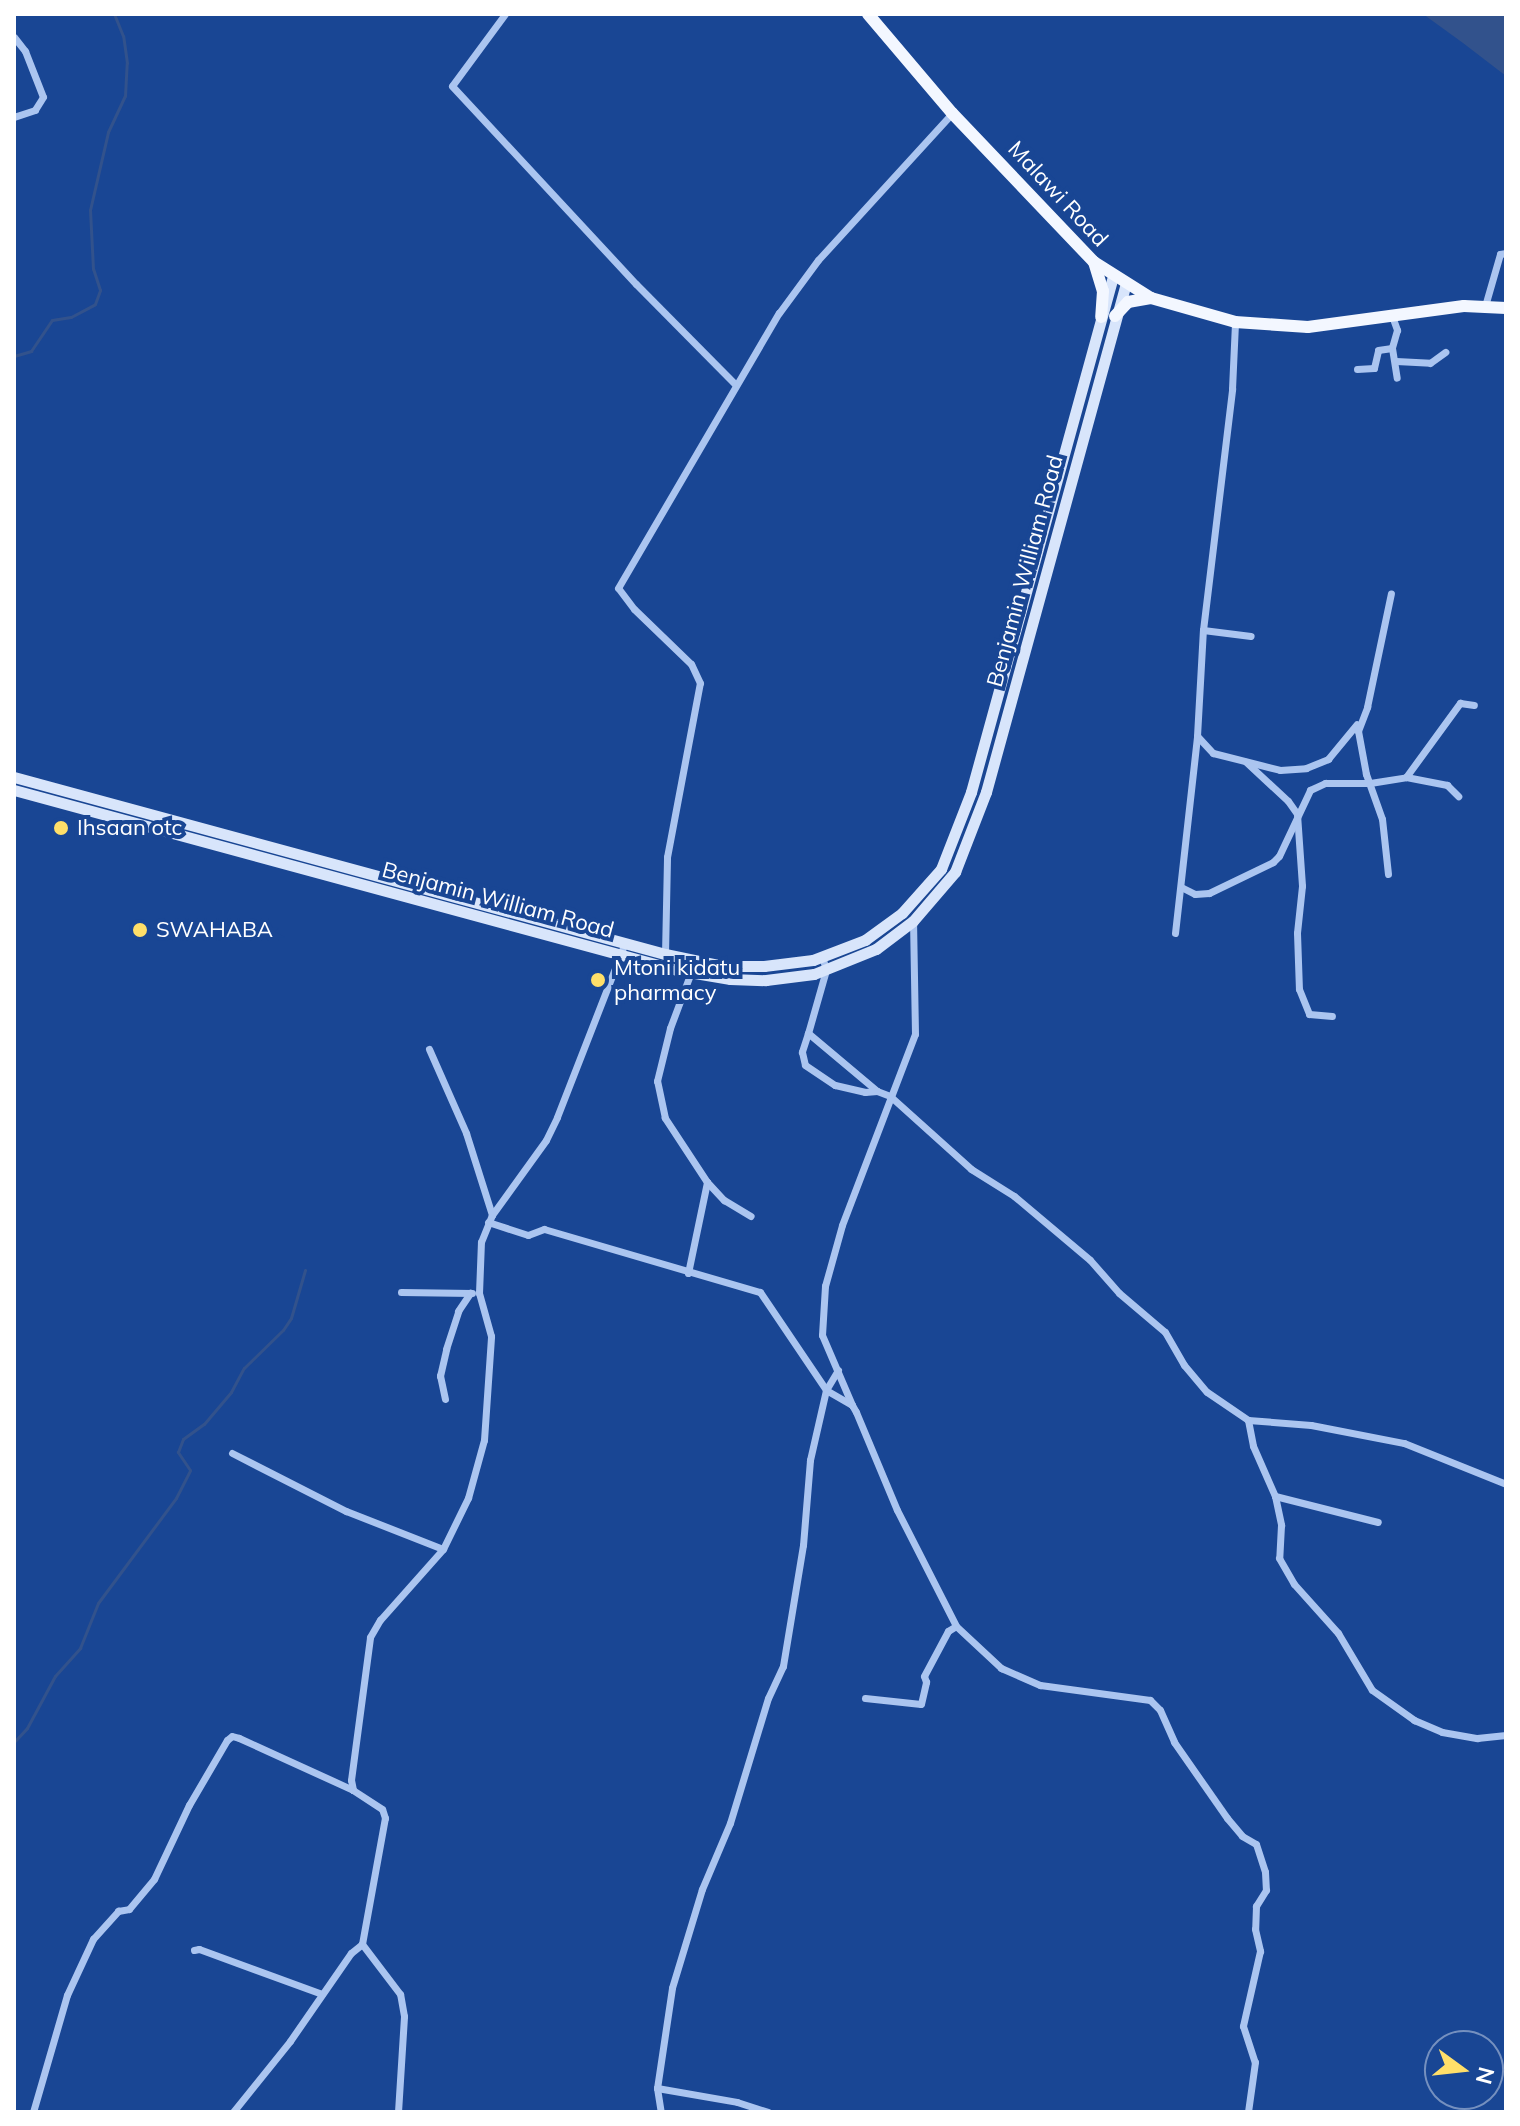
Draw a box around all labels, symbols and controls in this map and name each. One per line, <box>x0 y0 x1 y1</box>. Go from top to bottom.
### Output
street label: Malawi Road <box>1003 136 1113 252</box>
street label: Benjamin William Road <box>981 452 1069 690</box>
place label: Ihsaan otc <box>77 815 182 841</box>
marker: Ihsaan otc <box>52 819 70 837</box>
street label: Benjamin William Road <box>379 856 617 944</box>
place label: SWAHABA <box>156 917 273 943</box>
marker: SWAHABA <box>131 921 149 939</box>
place label: Mtoni kidatu pharmacy <box>614 954 740 1006</box>
marker: Mtoni kidatu pharmacy <box>589 971 607 989</box>
north arrow <box>1424 2030 1504 2110</box>
text: N <box>1470 2064 1501 2087</box>

